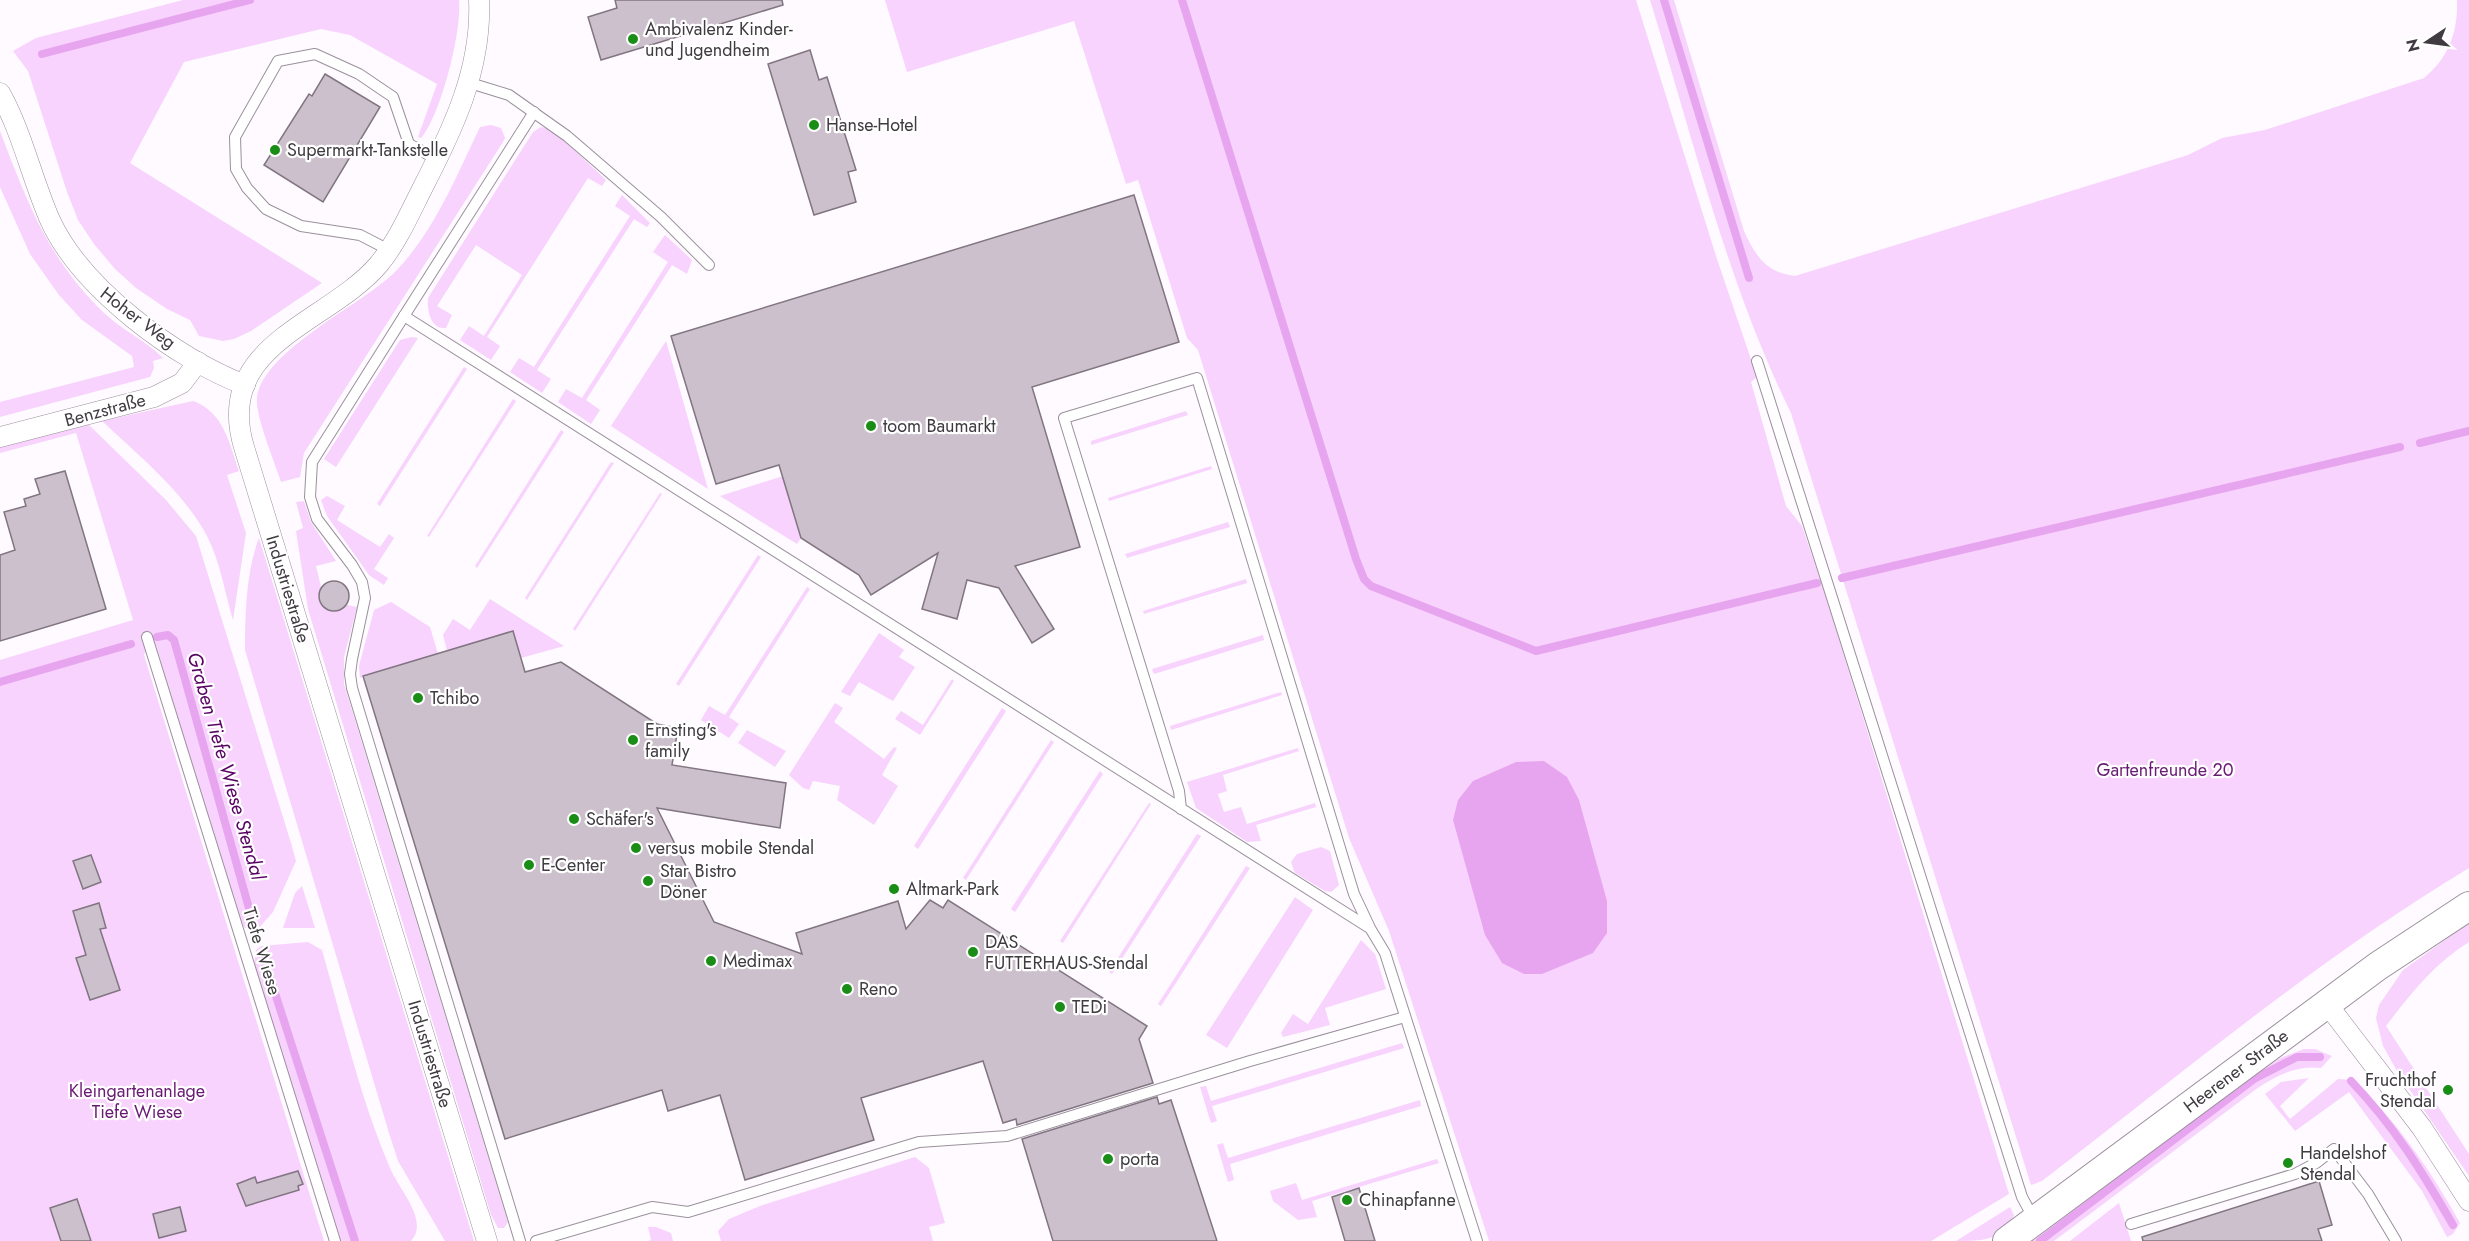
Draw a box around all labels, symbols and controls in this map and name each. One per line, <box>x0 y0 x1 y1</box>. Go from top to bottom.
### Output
north arrow <box>2397 12 2457 72</box>
place label: Ambivalenz Kinder- und Jugendheim <box>645 16 793 63</box>
marker: Ambivalenz Kinder- und Jugendheim <box>626 32 640 46</box>
text: N <box>2400 36 2426 54</box>
place label: Hanse-Hotel <box>826 112 918 138</box>
marker: Hanse-Hotel <box>807 118 821 132</box>
place label: Supermarkt-Tankstelle <box>287 137 448 163</box>
marker: Supermarkt-Tankstelle <box>268 143 282 157</box>
street label: Hoher Weg <box>95 281 181 355</box>
street label: Benzstraße <box>62 387 148 433</box>
place label: toom Baumarkt <box>883 413 996 439</box>
marker: toom Baumarkt <box>864 419 878 433</box>
street label: Industriestraße <box>259 532 317 646</box>
water label: Graben Tiefe Wiese Stendal <box>180 649 273 885</box>
place label: Tchibo <box>430 685 480 711</box>
marker: Tchibo <box>411 691 425 705</box>
place label: Ernsting's family <box>645 717 717 764</box>
marker: Ernsting's family <box>626 733 640 747</box>
park label: Gartenfreunde 20 <box>2096 757 2234 783</box>
place label: Schäfer's <box>586 806 654 832</box>
marker: Schäfer's <box>567 812 581 826</box>
place label: versus mobile Stendal <box>648 835 814 861</box>
marker: versus mobile Stendal <box>629 841 643 855</box>
place label: E-Center <box>541 852 606 878</box>
marker: E-Center <box>522 858 536 872</box>
place label: Star Bistro Döner <box>660 858 737 905</box>
marker: Star Bistro Döner <box>641 874 655 888</box>
place label: Altmark-Park <box>906 876 999 902</box>
marker: Altmark-Park <box>887 882 901 896</box>
street label: Tiefe Wiese <box>236 904 288 998</box>
place label: DAS FUTTERHAUS-Stendal <box>985 929 1148 976</box>
marker: DAS FUTTERHAUS-Stendal <box>966 945 980 959</box>
place label: Medimax <box>723 948 792 974</box>
marker: Medimax <box>704 954 718 968</box>
place label: Reno <box>859 976 898 1002</box>
marker: Reno <box>840 982 854 996</box>
place label: TEDi <box>1072 994 1107 1020</box>
street label: Industriestraße <box>401 997 459 1111</box>
marker: TEDi <box>1053 1000 1067 1014</box>
street label: Heerener Straße <box>2178 1023 2294 1119</box>
place label: Fruchthof Stendal <box>2365 1067 2437 1114</box>
park label: Kleingartenanlage Tiefe Wiese <box>69 1078 205 1125</box>
marker: Fruchthof Stendal <box>2441 1083 2455 1097</box>
place label: Handelshof Stendal <box>2300 1140 2387 1187</box>
place label: porta <box>1120 1146 1159 1172</box>
marker: porta <box>1101 1152 1115 1166</box>
marker: Handelshof Stendal <box>2281 1156 2295 1170</box>
place label: Chinapfanne <box>1359 1187 1456 1213</box>
marker: Chinapfanne <box>1340 1193 1354 1207</box>

